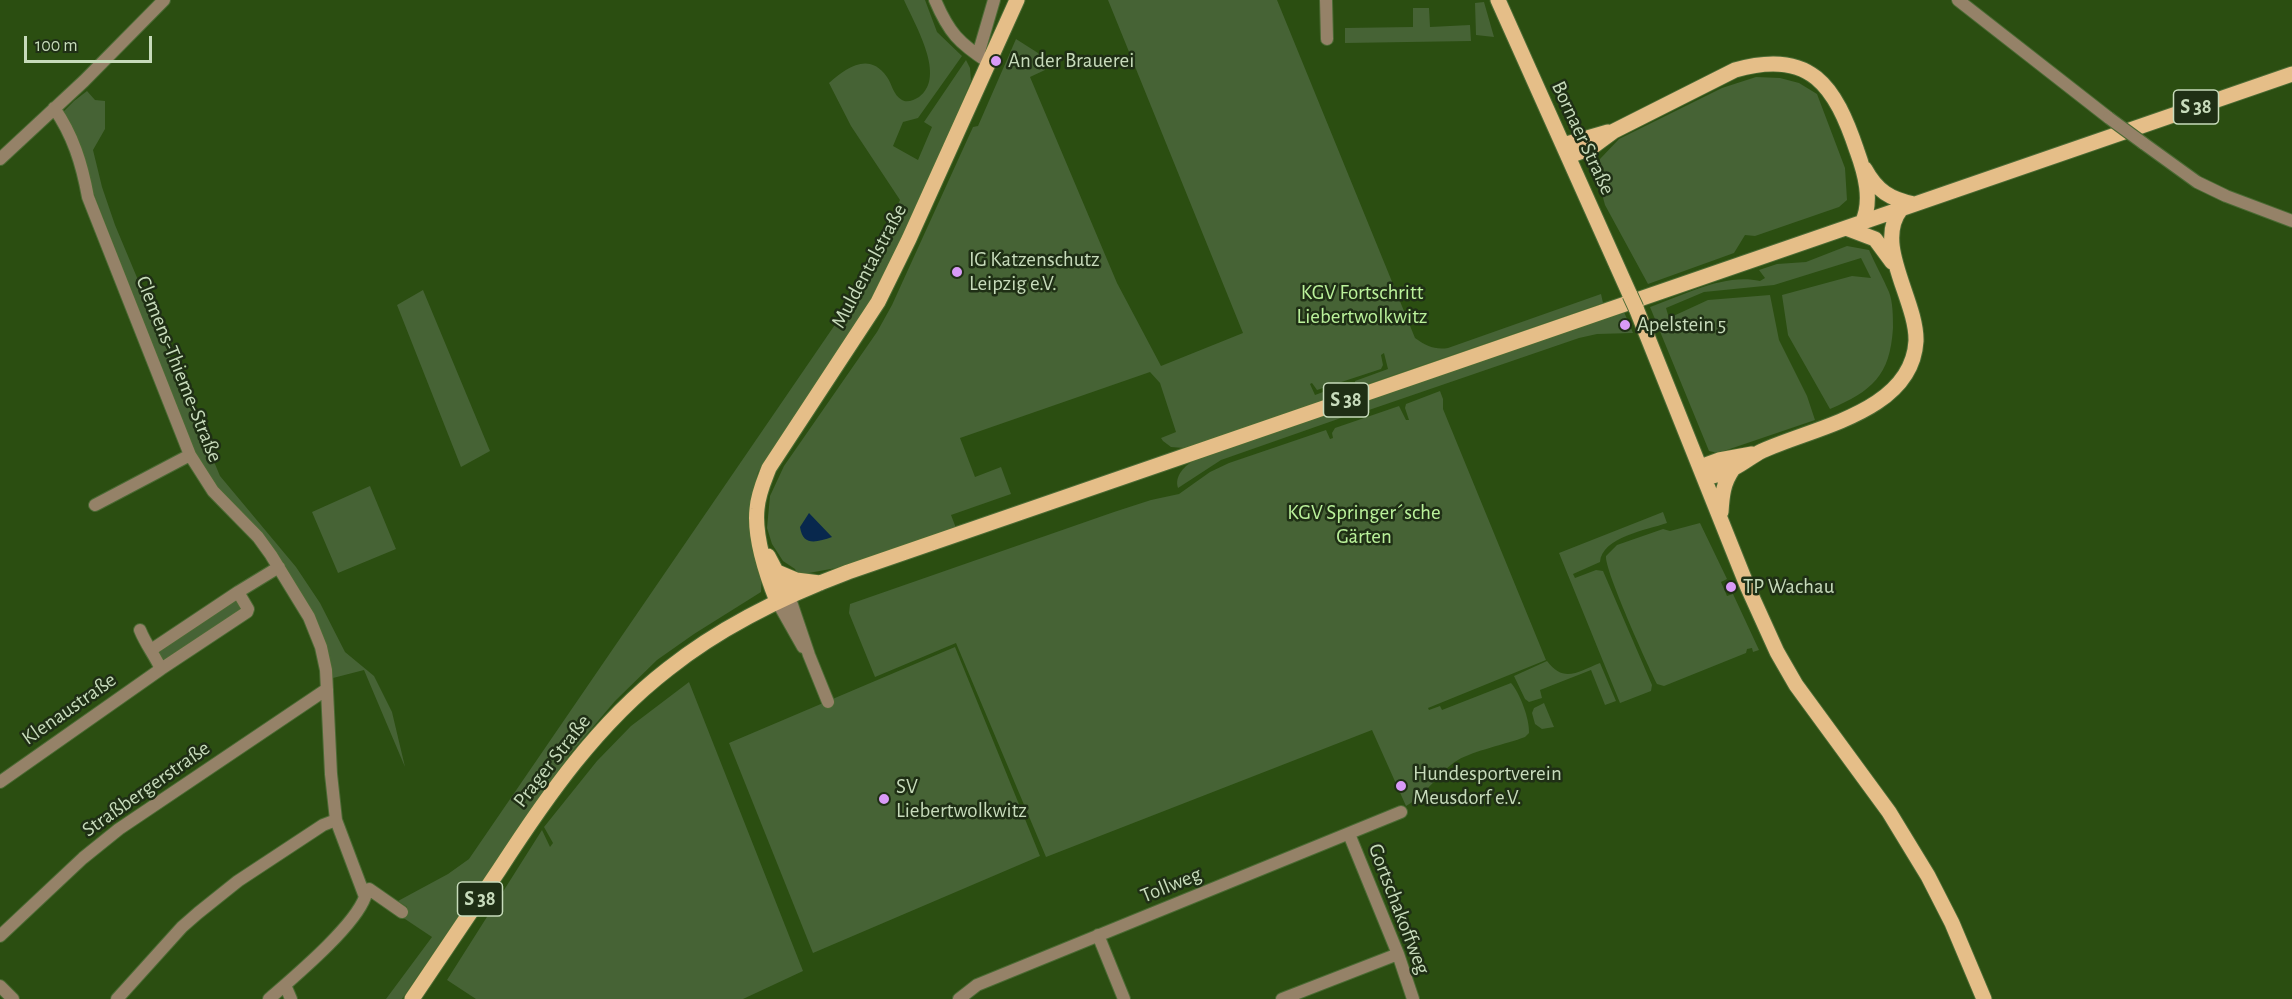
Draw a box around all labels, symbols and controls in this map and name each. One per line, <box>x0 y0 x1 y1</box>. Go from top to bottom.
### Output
scale bar <box>27 24 154 62</box>
text: 100 m <box>35 37 78 55</box>
place label: An der Brauerei <box>1008 48 1134 74</box>
marker: An der Brauerei <box>989 54 1003 68</box>
street label: Bornaer Straße <box>1546 77 1620 199</box>
road number: S 38 <box>2174 90 2218 124</box>
street label: Muldentalstraße <box>826 200 912 332</box>
place label: IG Katzenschutz Leipzig e.V. <box>969 247 1100 297</box>
marker: IG Katzenschutz Leipzig e.V. <box>950 265 964 279</box>
street label: Clemens-Thieme-Straße <box>130 272 228 466</box>
park label: KGV Fortschritt Liebertwolkwitz <box>1297 280 1427 330</box>
place label: Apelstein 5 <box>1637 312 1726 338</box>
marker: Apelstein 5 <box>1618 318 1632 332</box>
road number: S 38 <box>1324 383 1368 417</box>
park label: KGV Springer´sche Gärten <box>1287 500 1441 550</box>
place label: TP Wachau <box>1743 574 1834 600</box>
marker: TP Wachau <box>1724 580 1738 594</box>
street label: Klenaustraße <box>17 667 121 751</box>
street label: Prager Straße <box>508 709 596 813</box>
street label: Straßbergerstraße <box>77 736 215 842</box>
place label: Hundesportverein Meusdorf e.V. <box>1413 761 1562 811</box>
place label: SV Liebertwolkwitz <box>896 774 1027 824</box>
marker: Hundesportverein Meusdorf e.V. <box>1394 779 1408 793</box>
marker: SV Liebertwolkwitz <box>877 792 891 806</box>
street label: Gortschakoffweg <box>1363 840 1435 978</box>
street label: Tollweg <box>1137 861 1205 909</box>
road number: S 38 <box>458 882 502 916</box>

